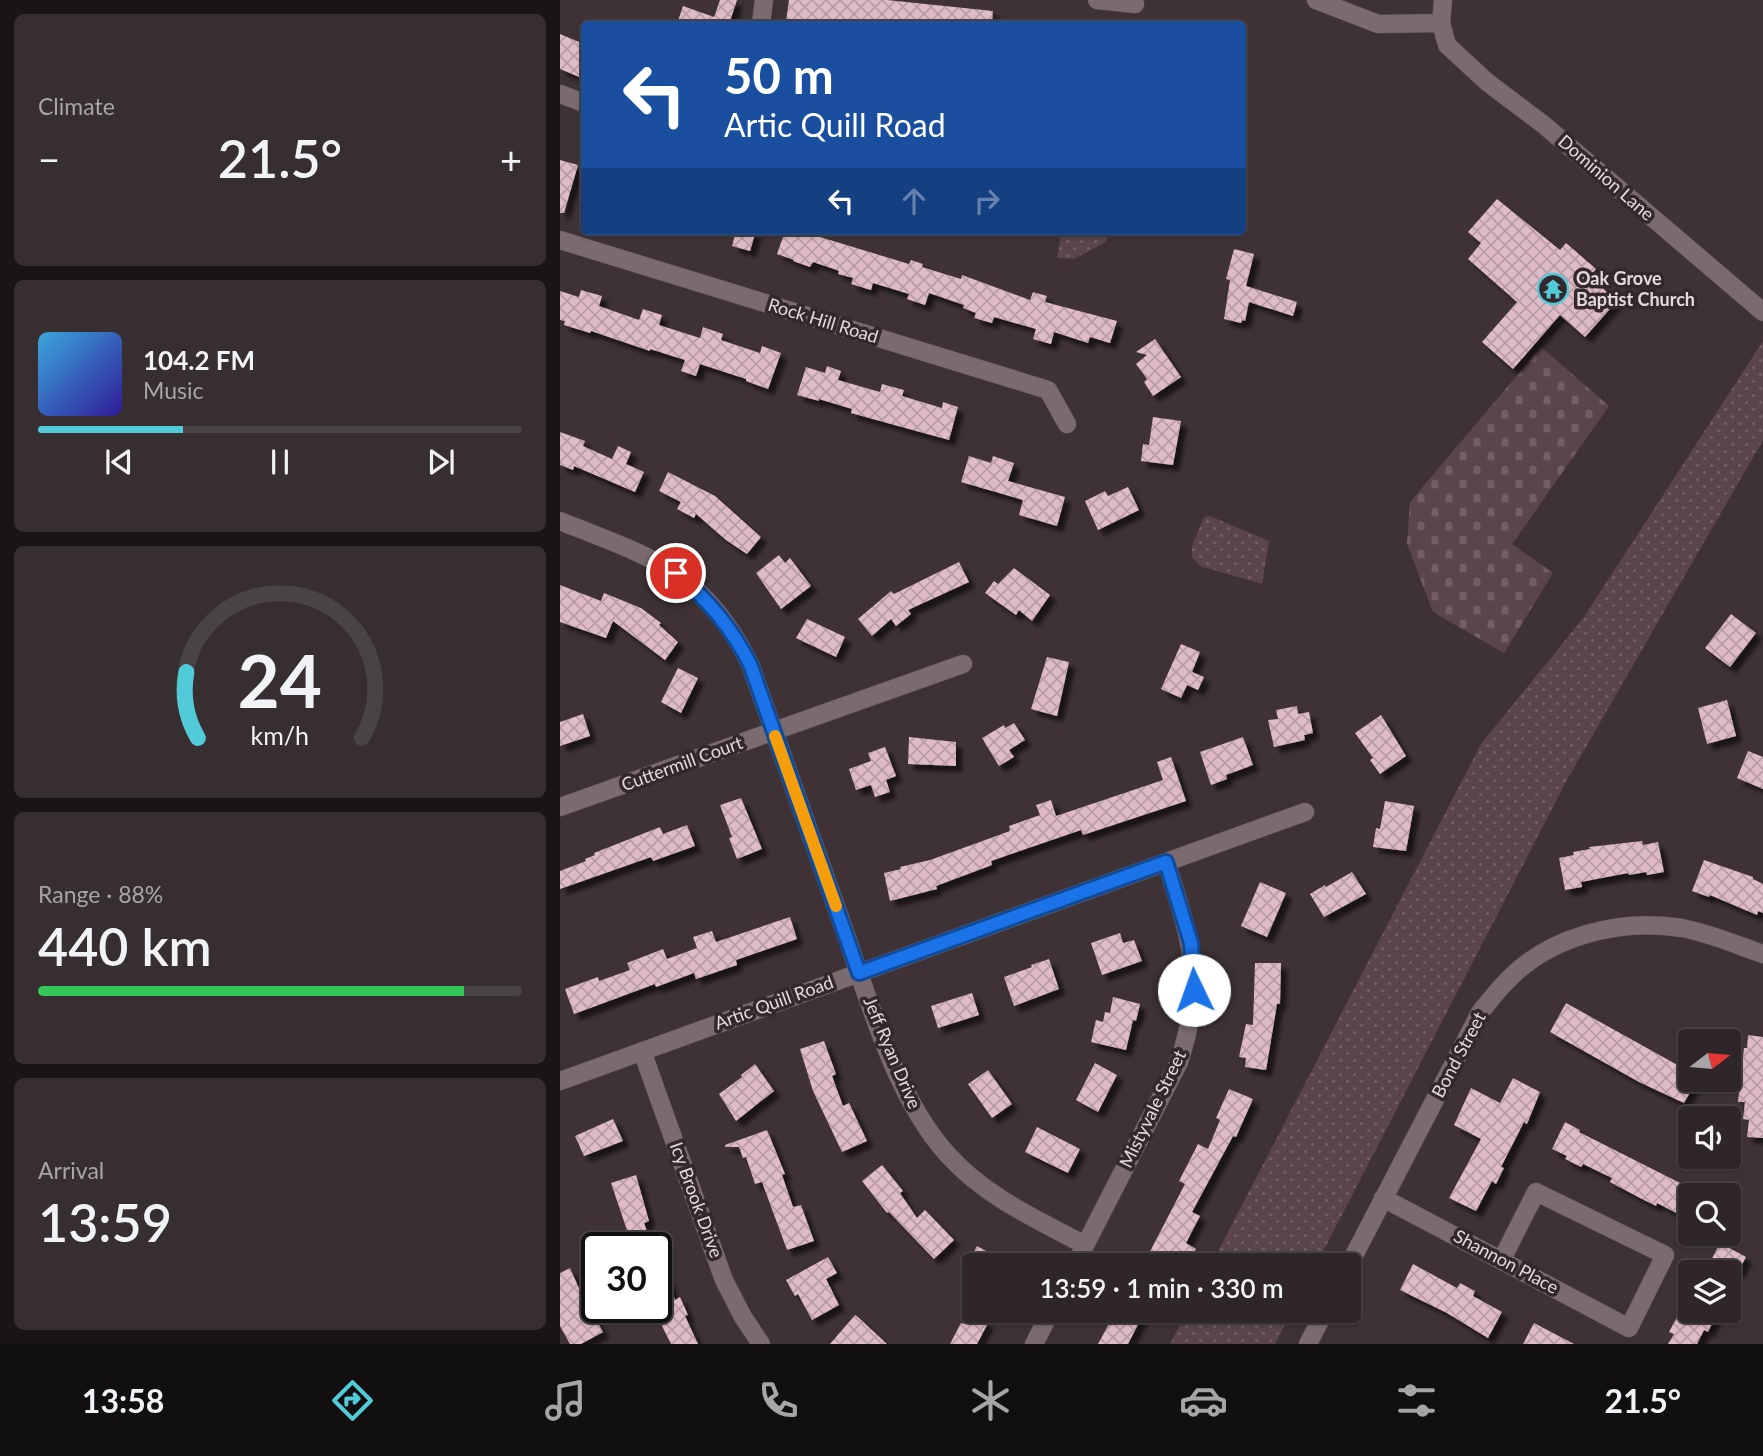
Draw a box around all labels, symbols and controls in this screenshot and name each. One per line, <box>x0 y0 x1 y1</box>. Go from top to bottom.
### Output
text: 50 m <box>724 46 834 104</box>
icon: left <box>609 49 700 140</box>
text: Climate <box>38 92 115 120</box>
text: Artic Quill Road <box>724 105 946 144</box>
text: 21.5° <box>218 127 342 189</box>
street label: Dominion Lane <box>1554 130 1659 225</box>
text: − <box>38 136 60 182</box>
text: + <box>500 136 522 182</box>
icon: left <box>822 182 860 220</box>
icon: ahead <box>895 182 933 220</box>
icon: right <box>968 182 1006 220</box>
place label: Oak Grove Baptist Church <box>1576 267 1695 310</box>
temple icon: Oak Grove Baptist Church <box>1536 272 1570 306</box>
street label: Rock Hill Road <box>765 293 881 347</box>
text: 104.2 FM <box>143 344 255 376</box>
text: Music <box>143 376 203 404</box>
icon: previous <box>100 443 138 481</box>
icon: pause <box>261 443 299 481</box>
icon: next <box>422 443 460 481</box>
pin <box>646 543 706 603</box>
icon: arrive <box>657 554 695 592</box>
text: 24 <box>238 636 322 724</box>
text: km/h <box>251 720 309 750</box>
street label: Cuttermill Court <box>618 731 746 795</box>
text: Range · 88% <box>38 880 163 908</box>
text: 440 km <box>38 915 212 977</box>
position arrow <box>1157 953 1231 1027</box>
street label: Artic Quill Road <box>711 970 836 1034</box>
street label: Jeff Ryan Drive <box>859 993 926 1112</box>
street label: Bond Street <box>1426 1007 1490 1101</box>
north arrow <box>1678 1029 1741 1092</box>
map controls <box>1678 1029 1741 1323</box>
street label: Mistyvale Street <box>1114 1046 1190 1171</box>
button: sound <box>1678 1106 1741 1169</box>
street label: Icy Brook Drive <box>666 1139 728 1261</box>
text: Arrival <box>38 1156 104 1184</box>
button: search <box>1678 1183 1741 1246</box>
text: 13:59 <box>38 1191 172 1253</box>
street label: Shannon Place <box>1450 1224 1563 1298</box>
speed limit sign: 30 <box>581 1232 672 1323</box>
button: layers <box>1678 1260 1741 1323</box>
text: 13:59 · 1 min · 330 m <box>1039 1272 1284 1304</box>
icon: directions <box>328 1376 377 1425</box>
icon: music <box>541 1376 590 1425</box>
icon: phone <box>754 1376 803 1425</box>
icon: climate <box>966 1376 1015 1425</box>
icon: car <box>1179 1376 1228 1425</box>
icon: filters <box>1392 1376 1441 1425</box>
text: 13:58 <box>82 1381 164 1420</box>
text: 21.5° <box>1604 1381 1681 1420</box>

